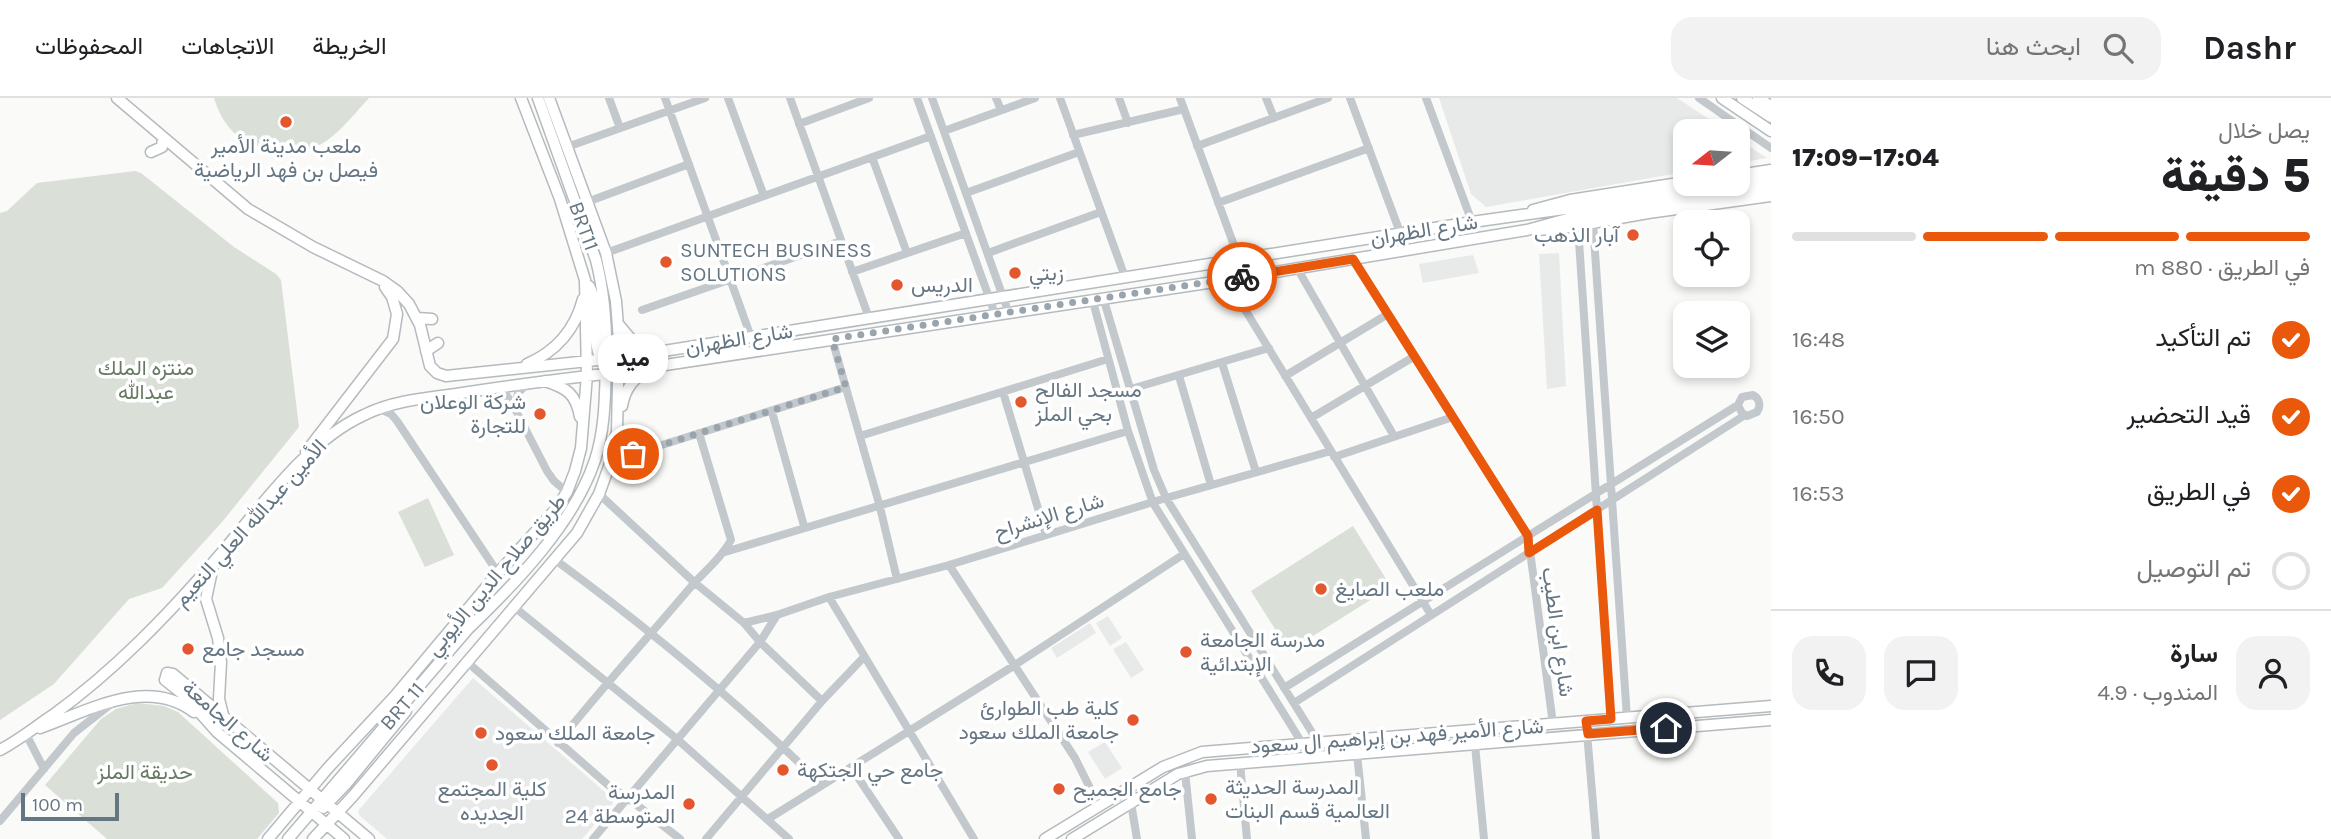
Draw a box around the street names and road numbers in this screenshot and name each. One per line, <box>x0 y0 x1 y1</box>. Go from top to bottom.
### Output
street label: BRT11 <box>564 198 604 254</box>
street label: شارع الظهران <box>1369 210 1480 252</box>
street label: شارع الظهران <box>684 319 795 361</box>
street label: الأمين عبدالله العلي النعيم <box>168 434 335 615</box>
street label: شارع الإنشراح <box>991 488 1107 546</box>
street label: طريق صلاح الدين الأيوبي <box>421 489 575 664</box>
street label: شارع ابن الطيب <box>1535 566 1579 699</box>
street label: شارع الجامعة <box>177 675 278 768</box>
street label: BRT 11 <box>375 677 429 735</box>
street label: شارع الأمير فهد بن إبراهيم ال سعود <box>1250 714 1544 760</box>

